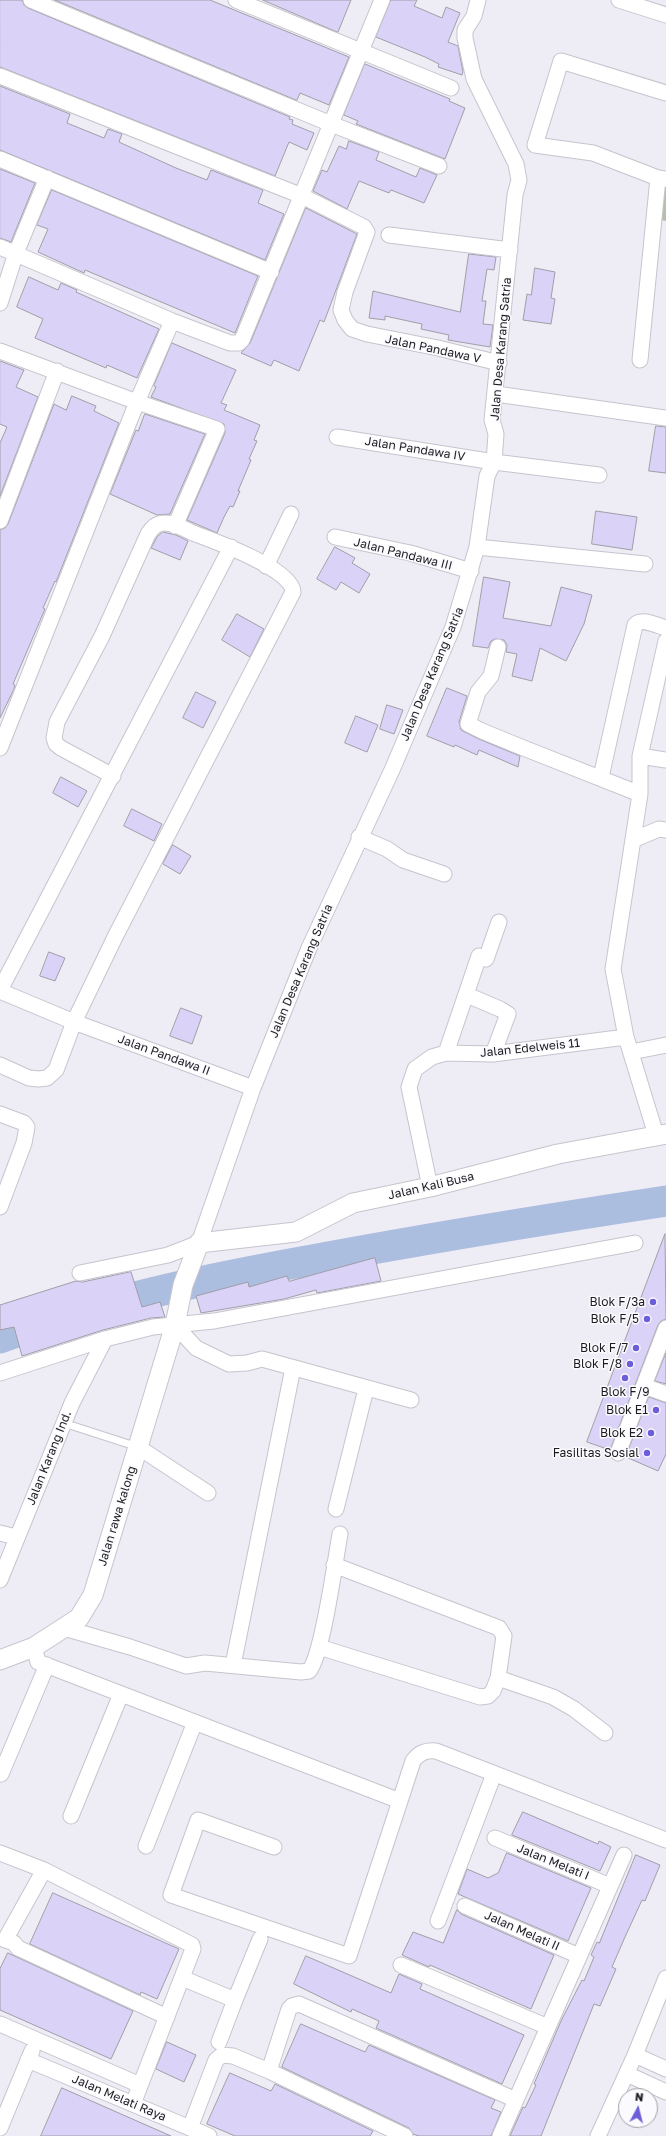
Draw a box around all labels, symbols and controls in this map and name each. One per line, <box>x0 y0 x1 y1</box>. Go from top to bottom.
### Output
street label: Jalan Desa Karang Satria <box>488 277 514 421</box>
street label: Jalan Pandawa V <box>384 332 482 366</box>
street label: Jalan Pandawa IV <box>364 434 466 464</box>
street label: Jalan Pandawa III <box>352 535 454 573</box>
street label: Jalan Desa Karang Satria <box>397 605 467 743</box>
street label: Jalan Desa Karang Satria <box>266 902 336 1040</box>
street label: Jalan Pandawa II <box>116 1032 212 1078</box>
street label: Jalan Edelweis 11 <box>479 1036 581 1060</box>
street label: Jalan Kali Busa <box>387 1169 475 1203</box>
place label: Blok F/3a <box>590 1295 645 1309</box>
marker: Blok F/3a <box>648 1297 658 1307</box>
place label: Blok F/5 <box>590 1312 639 1326</box>
marker: Blok F/5 <box>642 1314 652 1324</box>
place label: Blok F/7 <box>580 1341 628 1355</box>
marker: Blok F/7 <box>631 1343 641 1353</box>
place label: Blok F/8 <box>573 1357 622 1371</box>
marker: Blok F/8 <box>625 1359 635 1369</box>
marker: Blok F/9 <box>620 1373 630 1383</box>
place label: Blok F/9 <box>601 1385 649 1399</box>
place label: Blok E1 <box>606 1403 648 1417</box>
marker: Blok E1 <box>651 1405 661 1415</box>
street label: Jalan Karang Ind. <box>23 1409 75 1507</box>
place label: Blok E2 <box>600 1426 643 1440</box>
marker: Blok E2 <box>646 1428 656 1438</box>
place label: Fasilitas Sosial <box>553 1446 639 1460</box>
marker: Fasilitas Sosial <box>642 1448 652 1458</box>
street label: Jalan rawa kalong <box>95 1464 139 1568</box>
street label: Jalan Melati I <box>515 1841 591 1883</box>
street label: Jalan Melati II <box>482 1908 562 1954</box>
street label: Jalan Melati Raya <box>70 2072 168 2124</box>
north arrow <box>618 2088 658 2128</box>
text: N <box>634 2090 644 2104</box>

